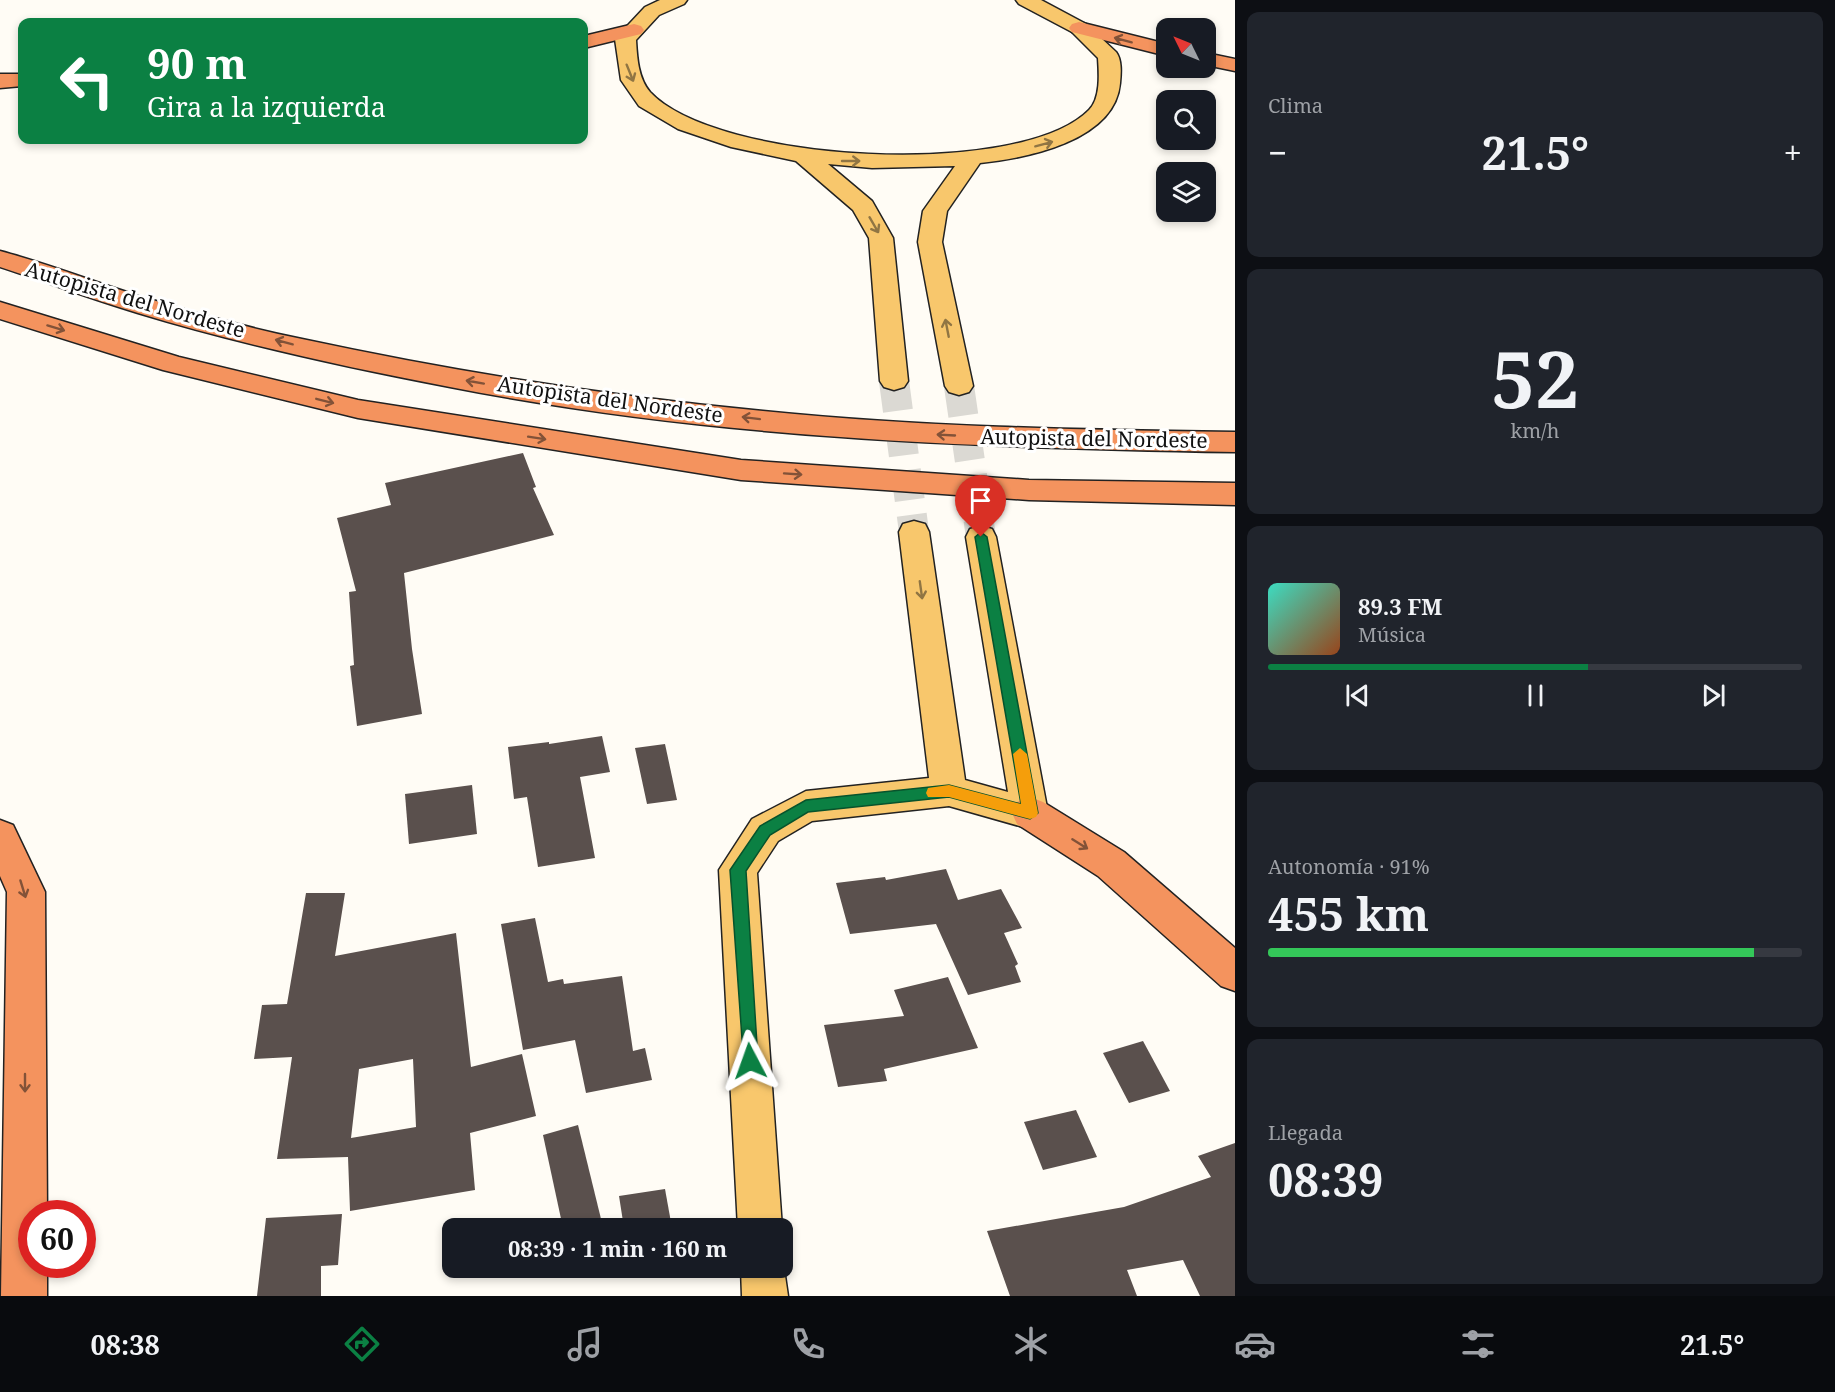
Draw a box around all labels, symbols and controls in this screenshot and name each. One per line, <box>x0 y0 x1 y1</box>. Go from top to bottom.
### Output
north arrow <box>1156 18 1216 78</box>
map controls <box>1156 18 1216 222</box>
text: 90 m <box>147 34 247 91</box>
one-way arrow <box>1114 34 1133 45</box>
icon: left <box>48 42 126 120</box>
one-way arrow <box>626 63 637 81</box>
text: Gira a la izquierda <box>147 88 386 125</box>
button: search <box>1156 90 1216 150</box>
text: Clima <box>1268 92 1323 119</box>
text: 21.5° <box>1482 122 1589 183</box>
text: − <box>1268 130 1287 175</box>
text: + <box>1784 130 1802 175</box>
one-way arrow <box>1034 138 1053 149</box>
one-way arrow <box>840 155 860 167</box>
button: layers <box>1156 162 1216 222</box>
one-way arrow <box>868 216 880 233</box>
street label: Autopista del Nordeste <box>22 254 248 344</box>
one-way arrow <box>941 319 952 339</box>
one-way arrow <box>46 323 65 334</box>
text: 52 <box>1491 325 1579 431</box>
one-way arrow <box>275 336 294 348</box>
street label: Autopista del Nordeste <box>496 369 725 429</box>
one-way arrow <box>466 376 485 387</box>
one-way arrow <box>315 395 334 407</box>
one-way arrow <box>742 413 762 424</box>
text: km/h <box>1510 417 1560 444</box>
street label: Autopista del Nordeste <box>980 422 1208 454</box>
one-way arrow <box>936 430 956 441</box>
one-way arrow <box>527 433 547 444</box>
one-way arrow <box>782 469 802 480</box>
pin <box>955 475 1006 537</box>
icon: arrive <box>964 484 997 517</box>
one-way arrow <box>916 579 927 599</box>
text: 89.3 FM <box>1358 591 1442 621</box>
text: Música <box>1358 621 1426 648</box>
icon: previous <box>1341 679 1374 712</box>
icon: pause <box>1519 679 1552 712</box>
icon: next <box>1697 679 1730 712</box>
one-way arrow <box>1071 838 1088 850</box>
text: Autonomía · 91% <box>1268 853 1430 880</box>
one-way arrow <box>18 879 29 898</box>
text: 455 km <box>1268 883 1429 944</box>
position arrow <box>718 1029 782 1093</box>
one-way arrow <box>19 1073 31 1093</box>
text: Llegada <box>1268 1119 1343 1146</box>
text: 08:39 <box>1268 1149 1383 1210</box>
speed limit sign: 60 <box>18 1200 96 1278</box>
text: 08:39 · 1 min · 160 m <box>508 1233 727 1263</box>
icon: directions <box>341 1323 383 1365</box>
icon: music <box>564 1323 606 1365</box>
icon: phone <box>787 1323 829 1365</box>
icon: climate <box>1010 1323 1052 1365</box>
icon: car <box>1234 1323 1276 1365</box>
icon: filters <box>1457 1323 1499 1365</box>
text: 08:38 <box>91 1326 160 1363</box>
text: 21.5° <box>1680 1326 1744 1363</box>

